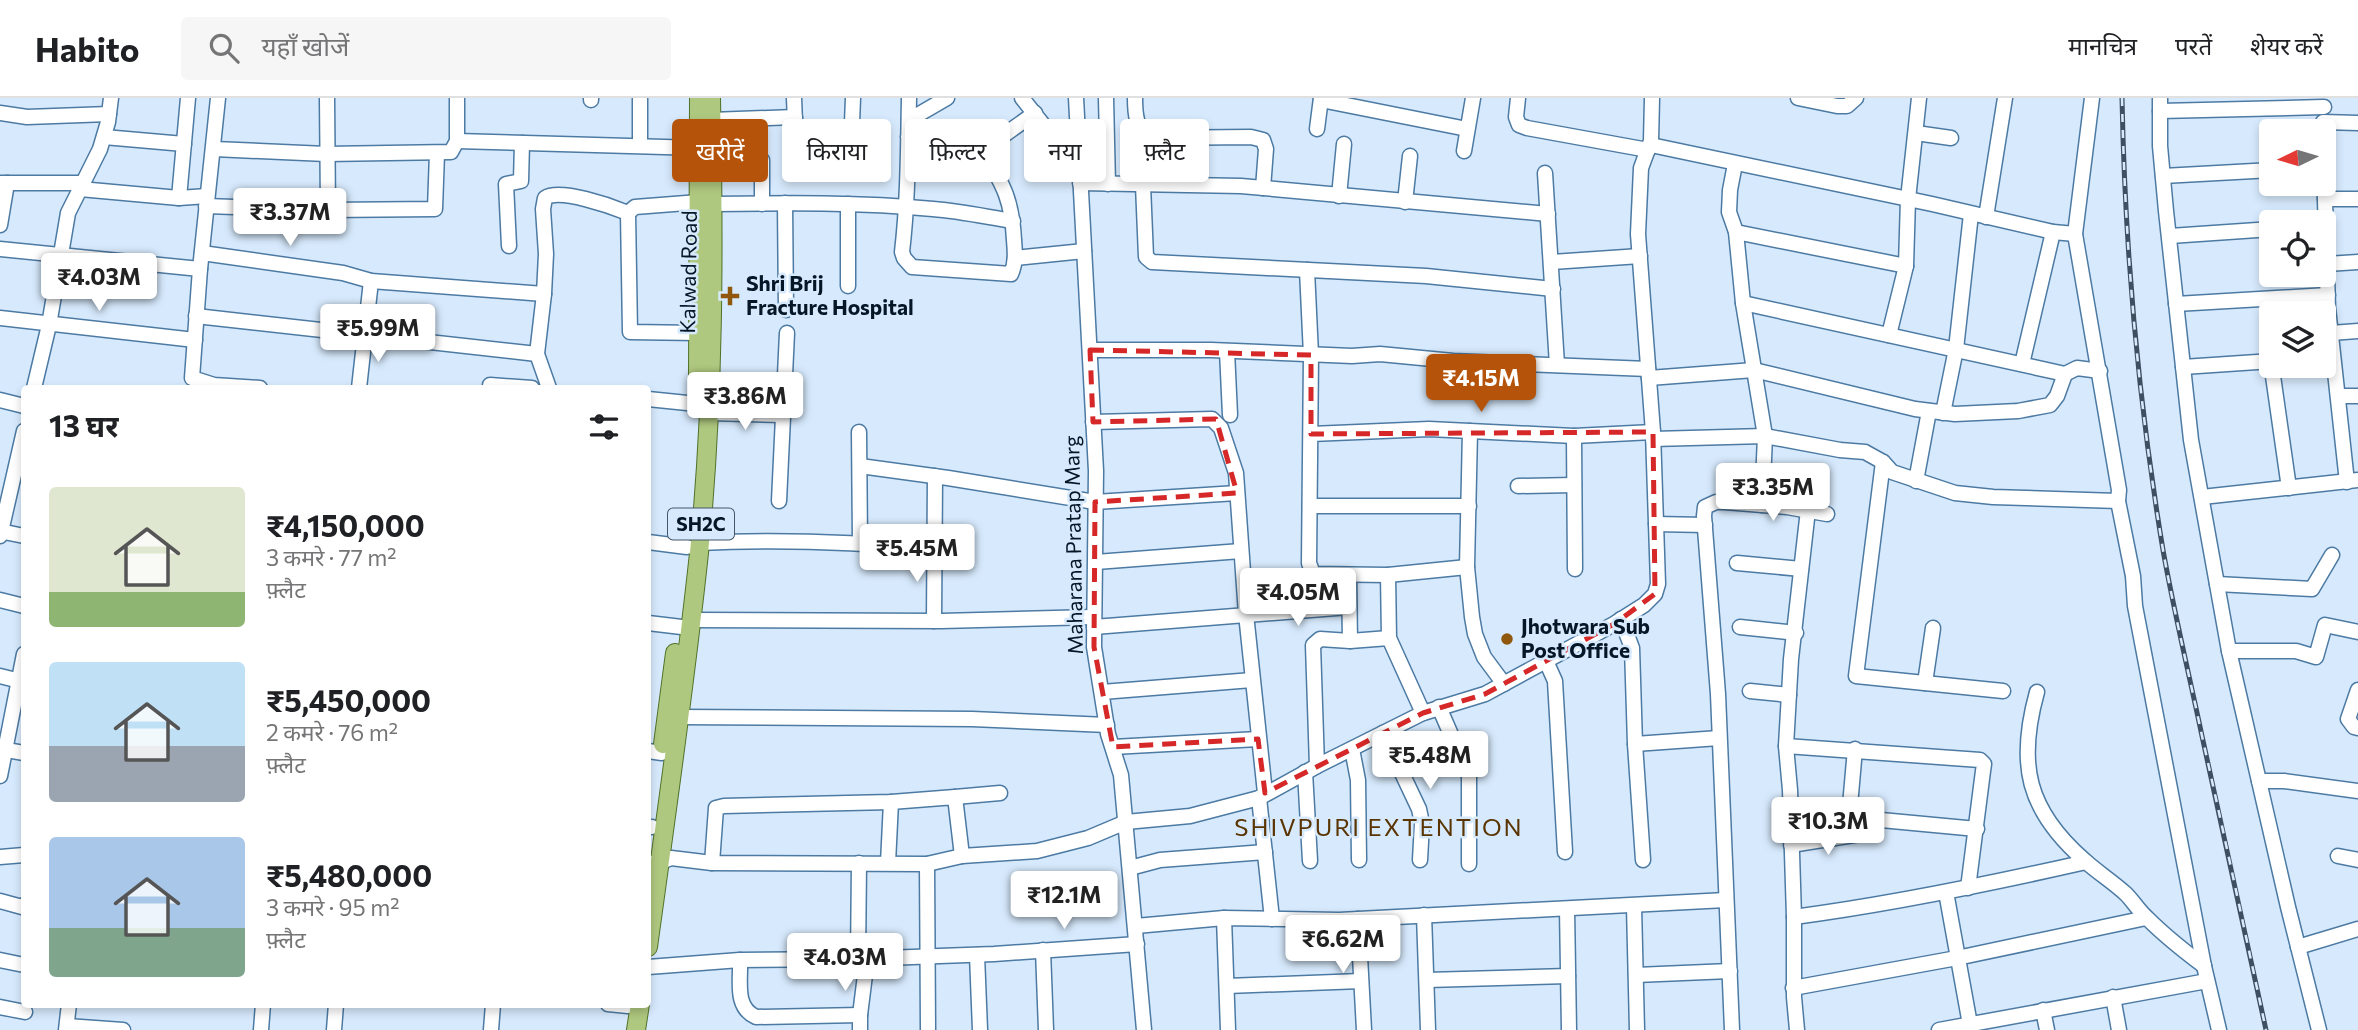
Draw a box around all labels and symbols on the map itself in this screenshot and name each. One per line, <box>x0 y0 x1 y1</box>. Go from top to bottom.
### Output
north arrow <box>2259 119 2336 196</box>
pin: ₹3.37M <box>233 188 347 248</box>
street label: Kalwad Road <box>674 210 701 334</box>
pin: ₹4.03M <box>42 254 156 313</box>
place label: Shri Brij Fracture Hospital <box>746 270 914 319</box>
marker: Shri Brij Fracture Hospital <box>720 286 740 306</box>
pin: ₹5.99M <box>321 304 435 364</box>
pin: ₹4.15M <box>1424 354 1538 414</box>
pin: ₹3.86M <box>688 372 802 432</box>
street label: Maharana Pratap Marg <box>1058 435 1087 655</box>
pin: ₹3.35M <box>1716 464 1830 523</box>
road number: SH2C <box>668 508 734 540</box>
pin: ₹5.45M <box>860 524 974 584</box>
pin: ₹4.05M <box>1241 568 1355 628</box>
place label: Jhotwara Sub Post Office <box>1521 613 1650 662</box>
marker: Jhotwara Sub Post Office <box>1499 631 1515 647</box>
pin: ₹5.48M <box>1373 732 1487 791</box>
pin: ₹10.3M <box>1771 798 1885 857</box>
district label: SHIVPURI EXTENTION <box>1234 812 1524 841</box>
pin: ₹12.1M <box>1007 872 1121 931</box>
pin: ₹6.62M <box>1286 916 1400 975</box>
pin: ₹4.03M <box>788 934 902 993</box>

